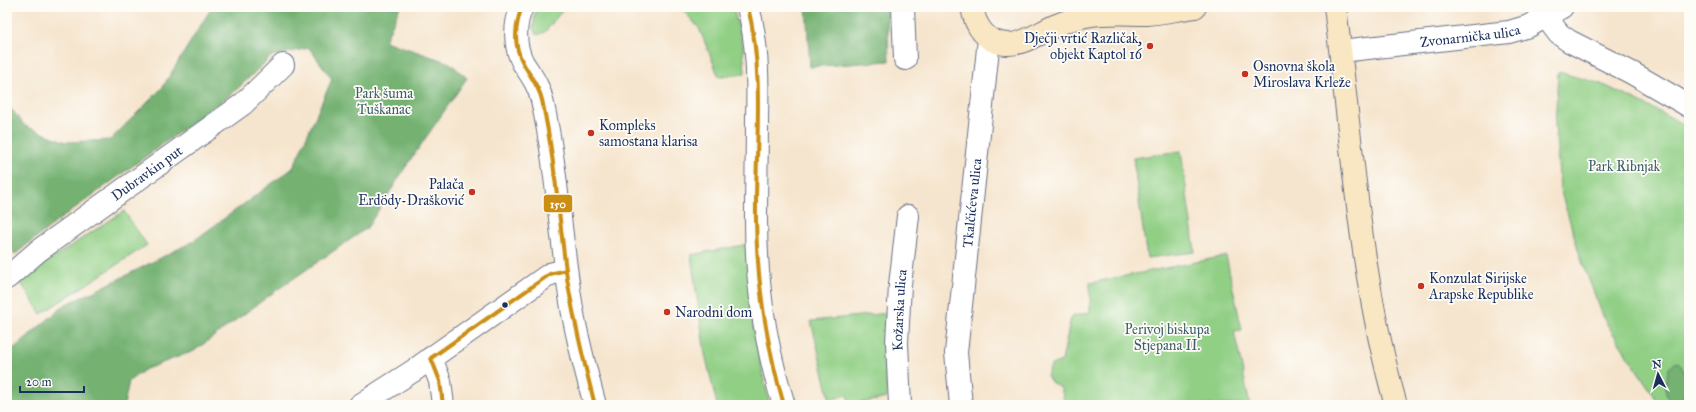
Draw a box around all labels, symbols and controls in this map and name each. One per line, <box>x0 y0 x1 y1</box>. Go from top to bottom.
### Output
street label: Zvonarnička ulica <box>1419 21 1522 50</box>
place label: Dječji vrtić Različak, objekt Kaptol 16 <box>1024 30 1143 63</box>
marker: Dječji vrtić Različak, objekt Kaptol 16 <box>1145 41 1155 51</box>
place label: Osnovna škola Miroslava Krleže <box>1253 58 1351 91</box>
marker: Osnovna škola Miroslava Krleže <box>1240 69 1250 79</box>
park label: Park šuma Tuškanac <box>355 85 413 118</box>
place label: Kompleks samostana klarisa <box>599 117 698 150</box>
marker: Kompleks samostana klarisa <box>586 128 596 138</box>
street label: Dubravkin put <box>108 142 186 204</box>
street label: Tkalčićeva ulica <box>959 157 985 249</box>
park label: Park Ribnjak <box>1588 158 1661 175</box>
place label: Palača Erdödy-Drašković <box>358 176 465 209</box>
marker: Palača Erdödy-Drašković <box>467 187 477 197</box>
line badge: 150 <box>543 194 573 213</box>
text: 150 <box>550 198 566 211</box>
street label: Kožarska ulica <box>888 268 910 351</box>
place label: Konzulat Sirijske Arapske Republike <box>1428 270 1534 303</box>
marker: Konzulat Sirijske Arapske Republike <box>1416 281 1426 291</box>
unlabelled marker <box>500 300 510 310</box>
place label: Narodni dom <box>675 304 752 321</box>
marker: Narodni dom <box>662 307 672 317</box>
park label: Perivoj biskupa Stjepana II. <box>1124 321 1210 354</box>
north arrow <box>1638 354 1678 394</box>
text: N <box>1652 358 1663 372</box>
scale bar <box>20 368 84 394</box>
text: 20 m <box>26 375 52 389</box>

